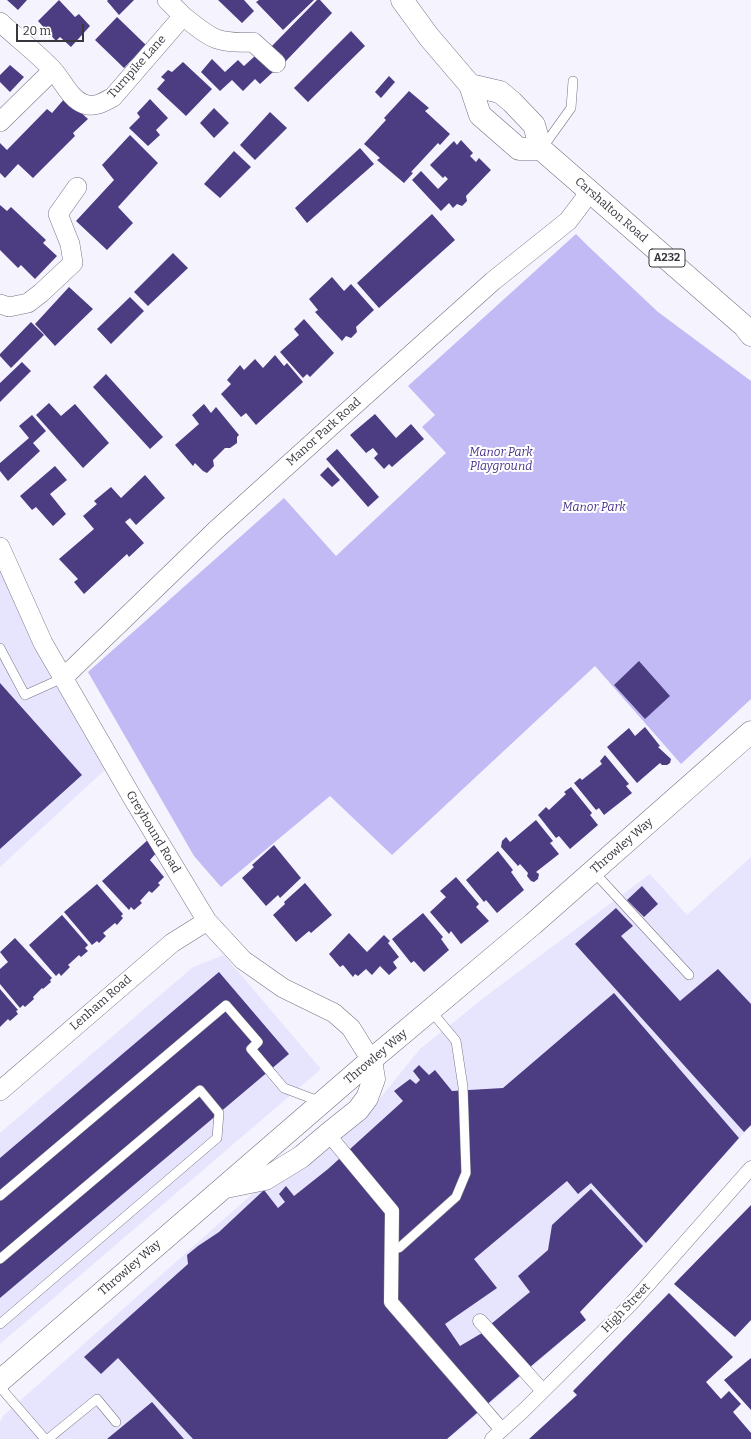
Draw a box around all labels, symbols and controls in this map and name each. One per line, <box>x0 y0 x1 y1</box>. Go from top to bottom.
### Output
scale bar <box>18 16 86 42</box>
text: 20 m <box>23 24 51 38</box>
street label: Turnpike Lane <box>105 32 169 102</box>
street label: Carshalton Road <box>572 174 650 246</box>
road number: A232 <box>649 249 685 267</box>
street label: Manor Park Road <box>284 395 364 469</box>
park label: Manor Park Playground <box>469 446 533 474</box>
park label: Manor Park <box>562 501 626 515</box>
street label: Greyhound Road <box>123 788 183 876</box>
street label: Throwley Way <box>588 815 656 877</box>
street label: Lenham Road <box>67 972 135 1034</box>
street label: Throwley Way <box>342 1026 410 1088</box>
street label: Throwley Way <box>96 1237 164 1299</box>
street label: High Street <box>599 1280 653 1336</box>

